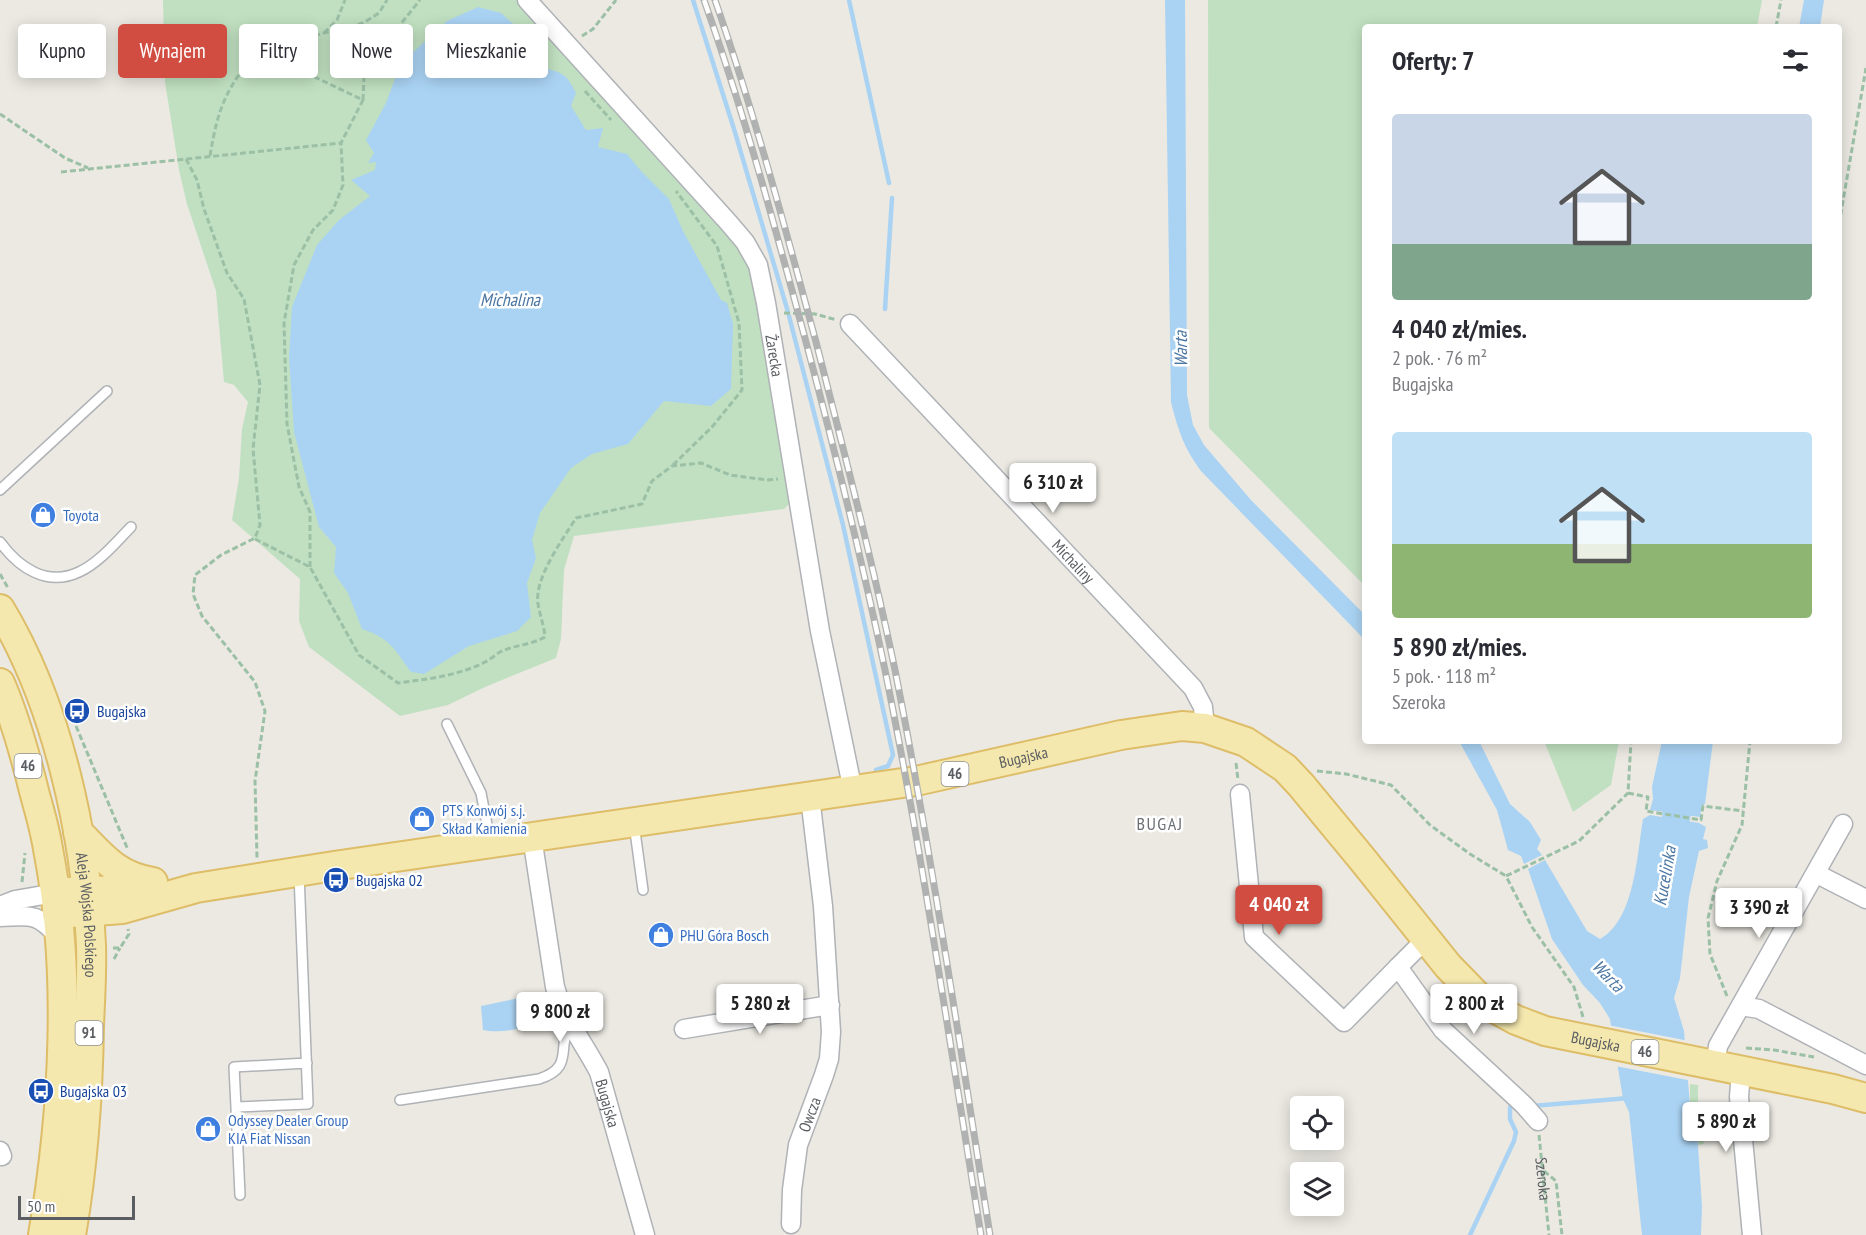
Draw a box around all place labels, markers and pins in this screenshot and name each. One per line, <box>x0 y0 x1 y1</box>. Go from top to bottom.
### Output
pin: 6 310 zł <box>991 463 1115 514</box>
shop icon: Toyota <box>28 500 58 530</box>
place label: Toyota <box>63 505 99 525</box>
bus stop icon: Bugajska <box>62 696 92 726</box>
place label: Bugajska <box>97 701 146 721</box>
place label: PTS Konwój s.j. Skład Kamienia <box>442 800 527 838</box>
shop icon: PTS Konwój s.j. Skład Kamienia <box>407 804 437 834</box>
bus stop icon: Bugajska 02 <box>321 865 351 895</box>
place label: Bugajska 02 <box>356 870 423 890</box>
pin: 4 040 zł <box>1217 885 1341 936</box>
pin: 3 390 zł <box>1697 888 1821 939</box>
shop icon: PHU Góra Bosch <box>646 920 676 950</box>
place label: PHU Góra Bosch <box>680 925 769 945</box>
pin: 5 280 zł <box>698 984 822 1035</box>
pin: 2 800 zł <box>1412 984 1536 1035</box>
pin: 9 800 zł <box>498 992 622 1043</box>
bus stop icon: Bugajska 03 <box>26 1076 56 1106</box>
place label: Bugajska 03 <box>60 1081 127 1101</box>
pin: 5 890 zł <box>1664 1102 1788 1153</box>
place label: Odyssey Dealer Group KIA Fiat Nissan <box>228 1110 348 1148</box>
shop icon: Odyssey Dealer Group KIA Fiat Nissan <box>193 1114 223 1144</box>

